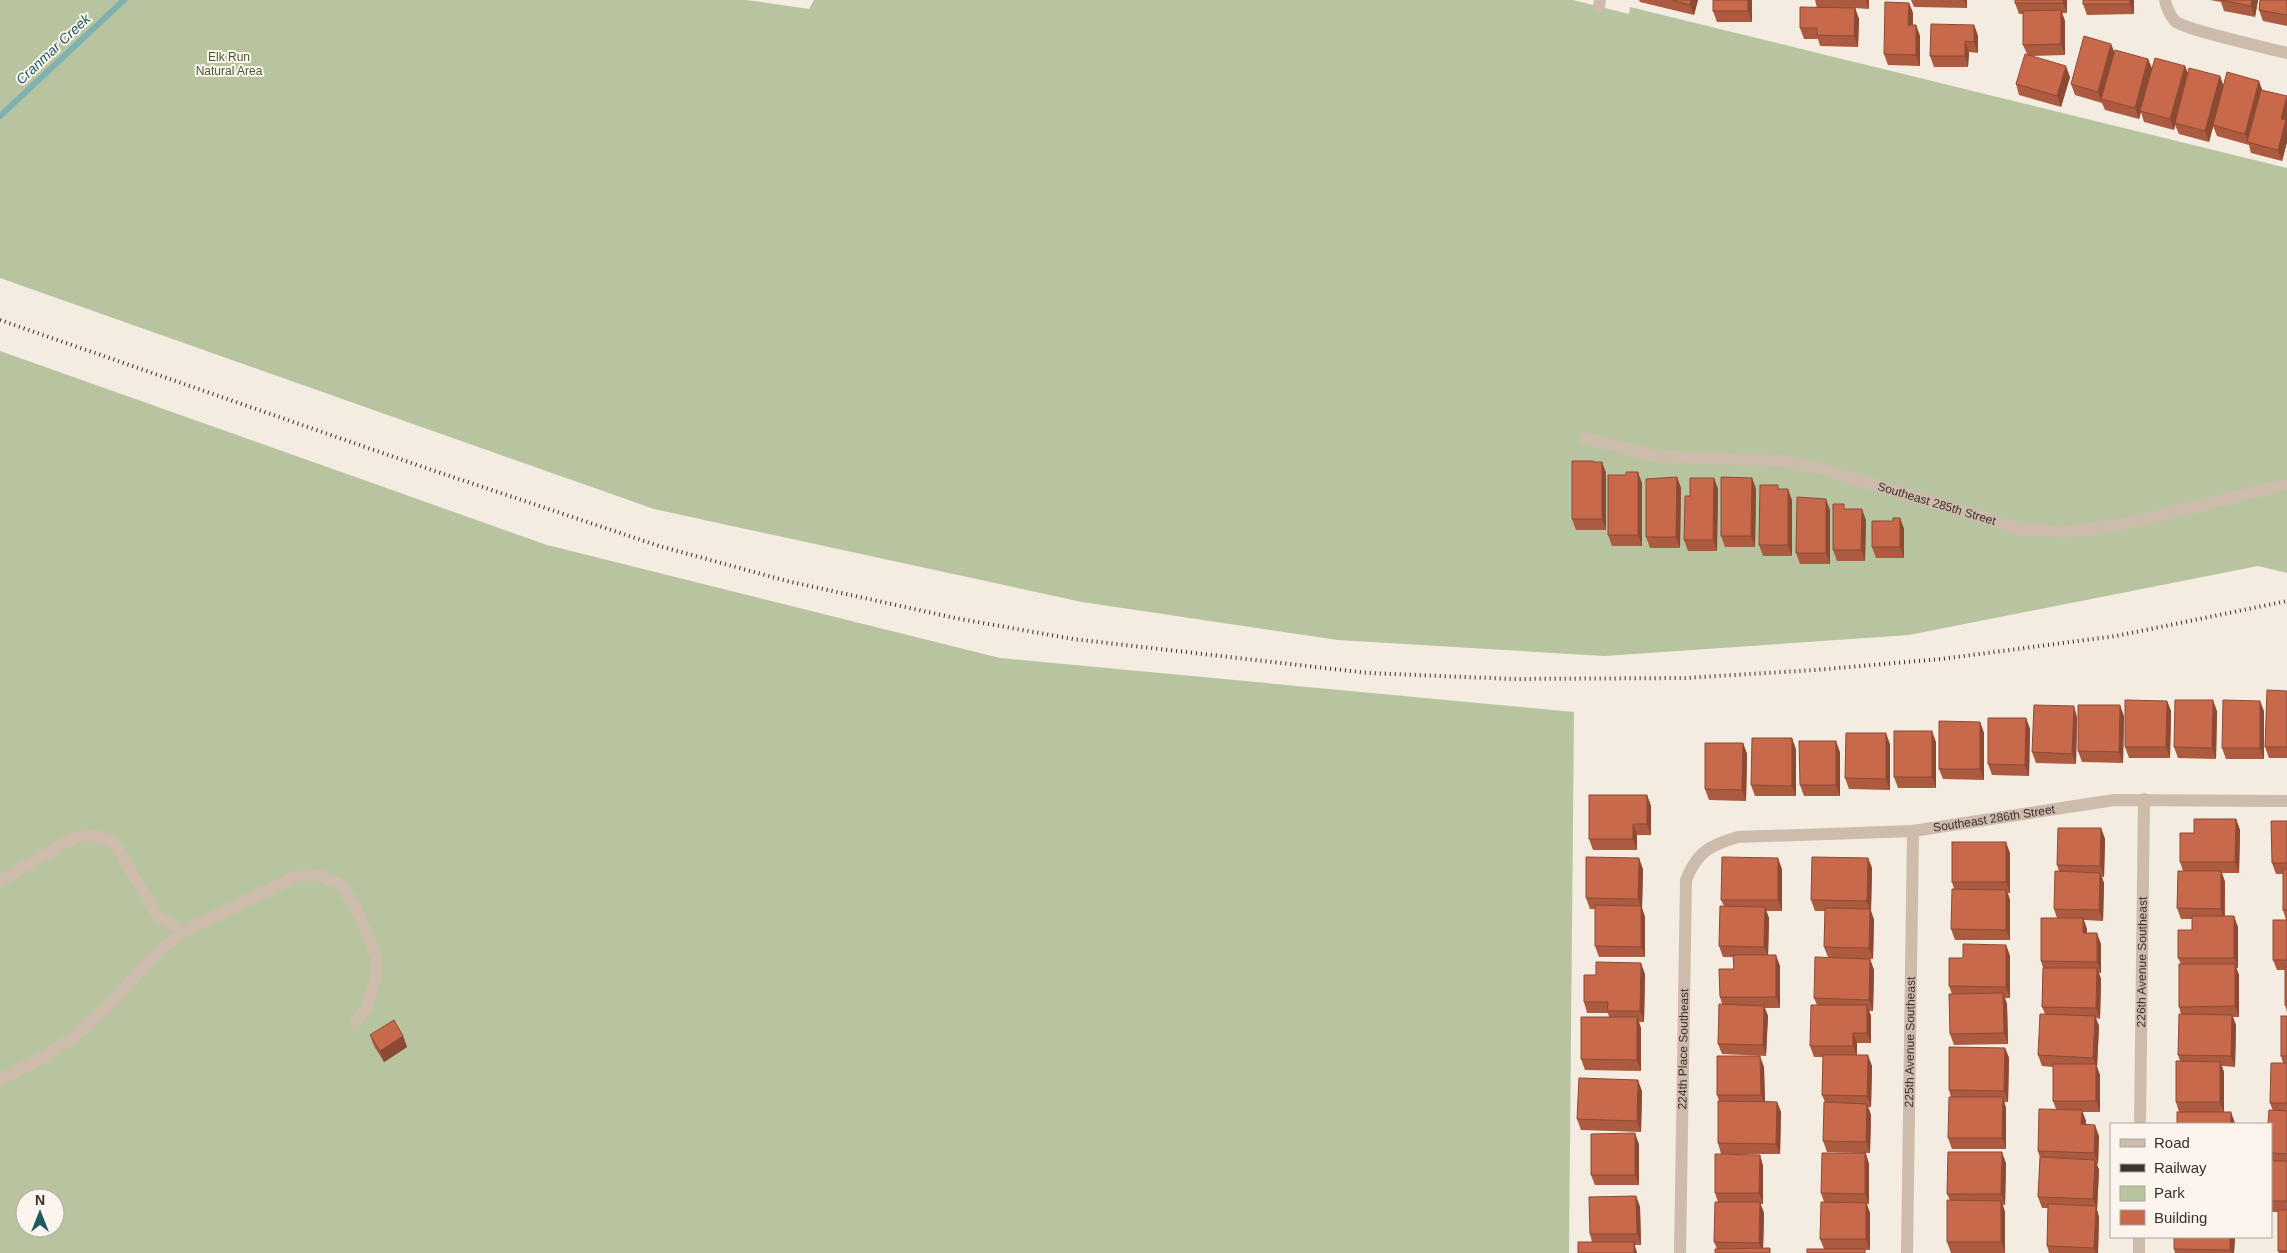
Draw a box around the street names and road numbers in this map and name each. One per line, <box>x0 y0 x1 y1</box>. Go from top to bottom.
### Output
street label: Southeast 285th Street <box>1876 479 1998 528</box>
street label: Southeast 286th Street <box>1932 802 2056 835</box>
street label: 226th Avenue Southeast <box>2134 896 2150 1027</box>
street label: 225th Avenue Southeast <box>1902 976 1918 1108</box>
street label: 224th Place Southeast <box>1675 988 1691 1110</box>

